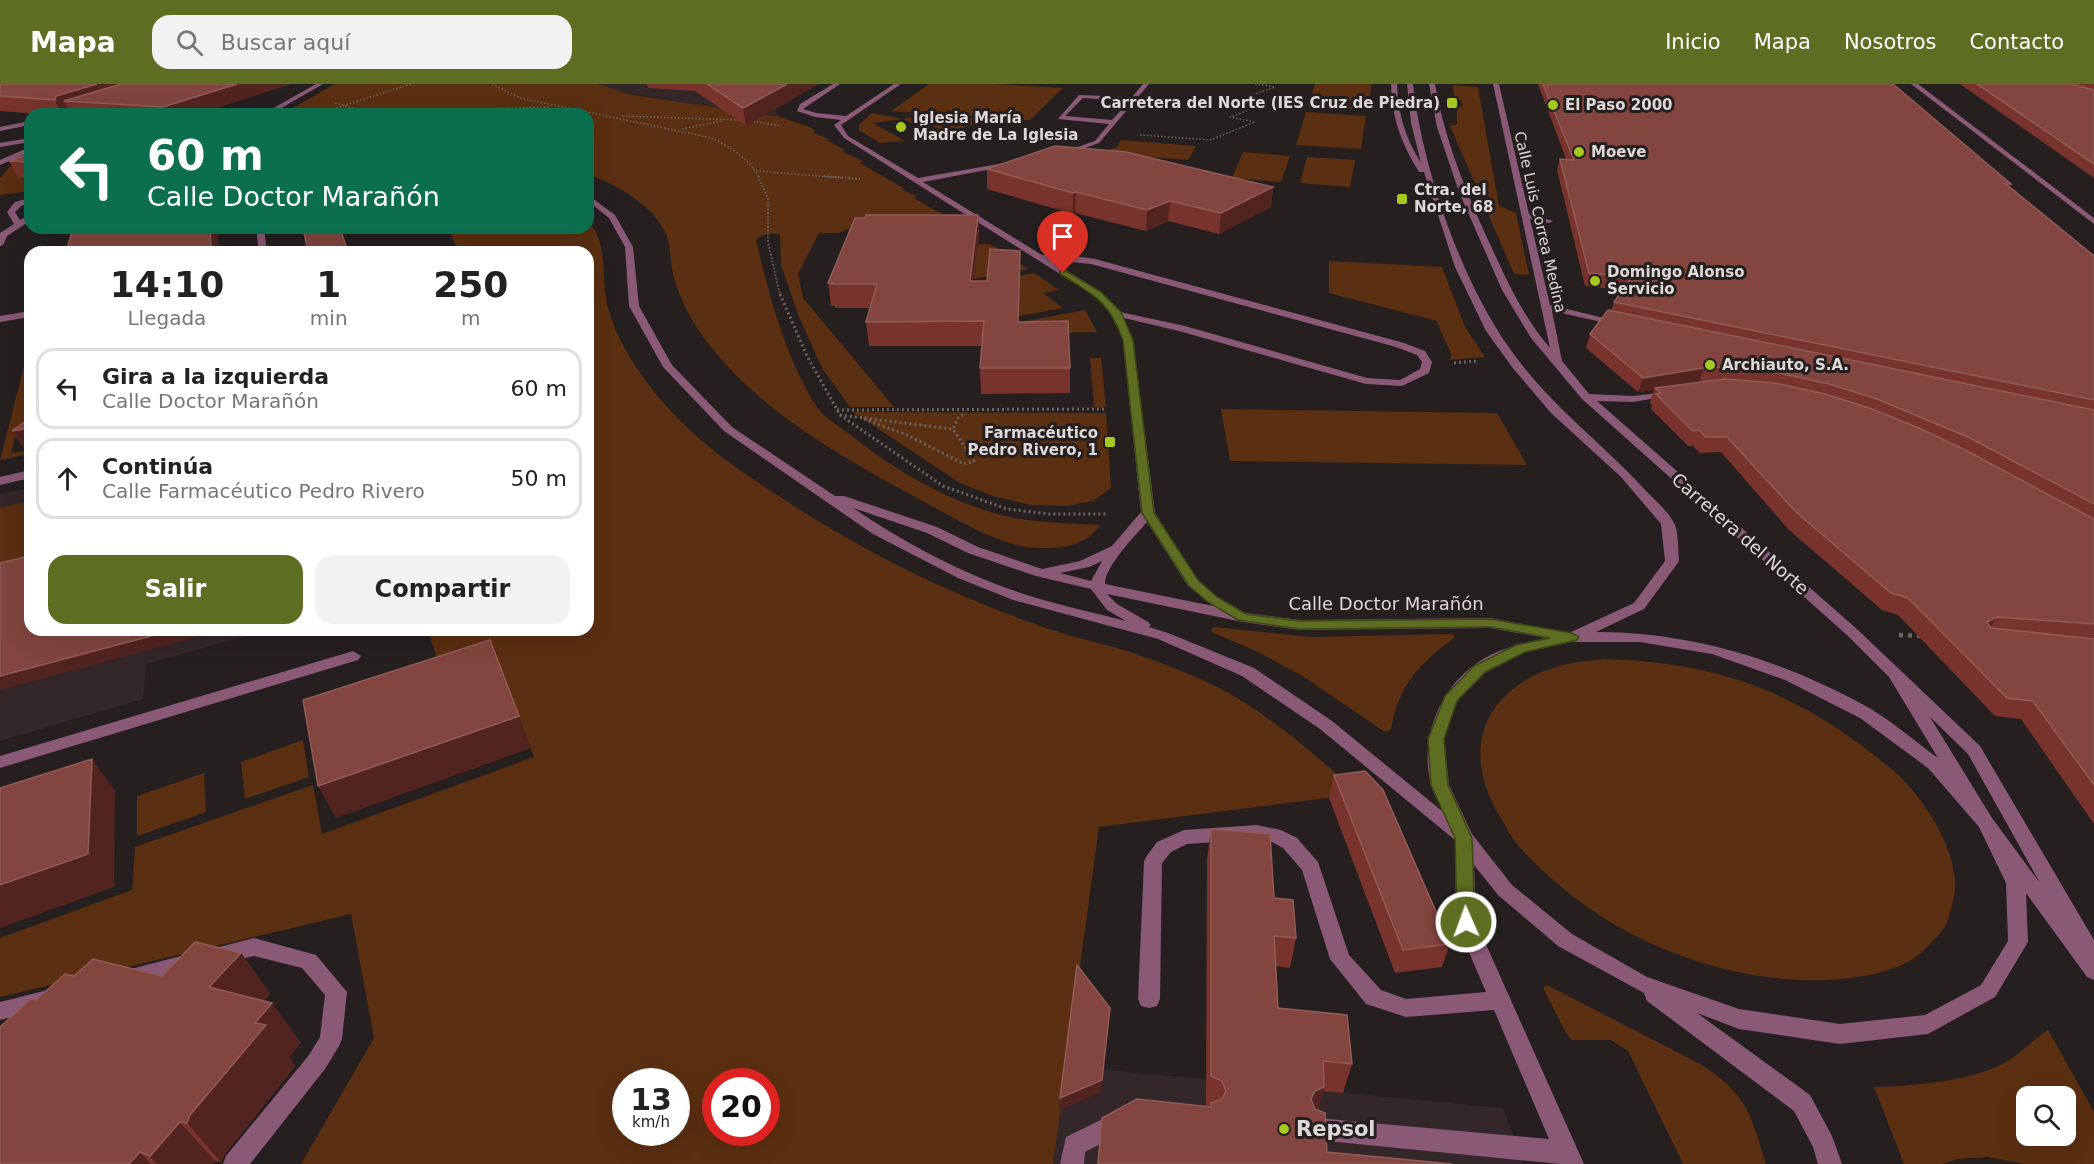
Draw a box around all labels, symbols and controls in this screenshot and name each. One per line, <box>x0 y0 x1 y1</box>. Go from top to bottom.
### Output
search box <box>152 15 572 69</box>
text: Mapa <box>30 26 116 59</box>
icon: search <box>173 26 206 59</box>
text: Buscar aquí <box>221 30 350 55</box>
text: Inicio <box>1665 30 1721 54</box>
text: Mapa <box>1754 30 1811 54</box>
text: Nosotros <box>1844 30 1936 54</box>
text: Contacto <box>1969 30 2064 54</box>
place label: Carretera del Norte (IES Cruz de Piedra) <box>1100 94 1440 112</box>
marker: Carretera del Norte (IES Cruz de Piedra) <box>1445 96 1459 110</box>
place label: El Paso 2000 <box>1565 96 1673 114</box>
marker: El Paso 2000 <box>1546 98 1560 112</box>
place label: Iglesia María Madre de La Iglesia <box>913 109 1078 144</box>
marker: Iglesia María Madre de La Iglesia <box>894 120 908 134</box>
street label: Calle Luis Correa Medina <box>1510 130 1570 314</box>
text: 60 m <box>147 131 264 180</box>
icon: left <box>48 132 126 210</box>
place label: Moeve <box>1591 143 1646 161</box>
marker: Moeve <box>1572 145 1586 159</box>
text: Calle Doctor Marañón <box>147 181 440 212</box>
place label: Ctra. del Norte, 68 <box>1414 181 1493 216</box>
marker: Ctra. del Norte, 68 <box>1395 192 1409 206</box>
pin <box>1037 211 1088 273</box>
icon: arrive <box>1046 220 1079 253</box>
place label: Domingo Alonso Servicio <box>1607 263 1744 298</box>
text: 14:10 <box>110 264 224 305</box>
text: 1 <box>316 264 341 305</box>
text: 250 <box>433 264 508 305</box>
marker: Domingo Alonso Servicio <box>1588 274 1602 288</box>
text: Llegada <box>127 306 206 330</box>
text: min <box>310 306 348 330</box>
text: m <box>461 306 481 330</box>
place label: Archiauto, S.A. <box>1722 356 1849 374</box>
marker: Archiauto, S.A. <box>1703 358 1717 372</box>
text: Gira a la izquierda <box>102 364 329 389</box>
icon: left <box>51 372 84 405</box>
text: 60 m <box>511 376 567 401</box>
text: Calle Doctor Marañón <box>102 389 319 413</box>
place label: Farmacéutico Pedro Rivero, 1 <box>967 424 1098 459</box>
marker: Farmacéutico Pedro Rivero, 1 <box>1103 435 1117 449</box>
text: Continúa <box>102 454 213 479</box>
icon: ahead <box>51 462 84 495</box>
text: 50 m <box>511 466 567 491</box>
street label: Carretera del Norte <box>1668 469 1813 599</box>
text: Calle Farmacéutico Pedro Rivero <box>102 479 425 503</box>
button: Salir <box>48 555 303 624</box>
button: Compartir <box>315 555 570 624</box>
street label: Calle Doctor Marañón <box>1288 593 1484 614</box>
position arrow <box>1434 890 1498 954</box>
speed limit sign: 20 <box>702 1068 780 1146</box>
text: 13 <box>630 1082 672 1117</box>
map controls <box>2016 1086 2076 1146</box>
button: search <box>2016 1086 2076 1146</box>
text: km/h <box>632 1113 670 1131</box>
place label: Repsol <box>1296 1117 1376 1141</box>
marker: Repsol <box>1277 1122 1291 1136</box>

